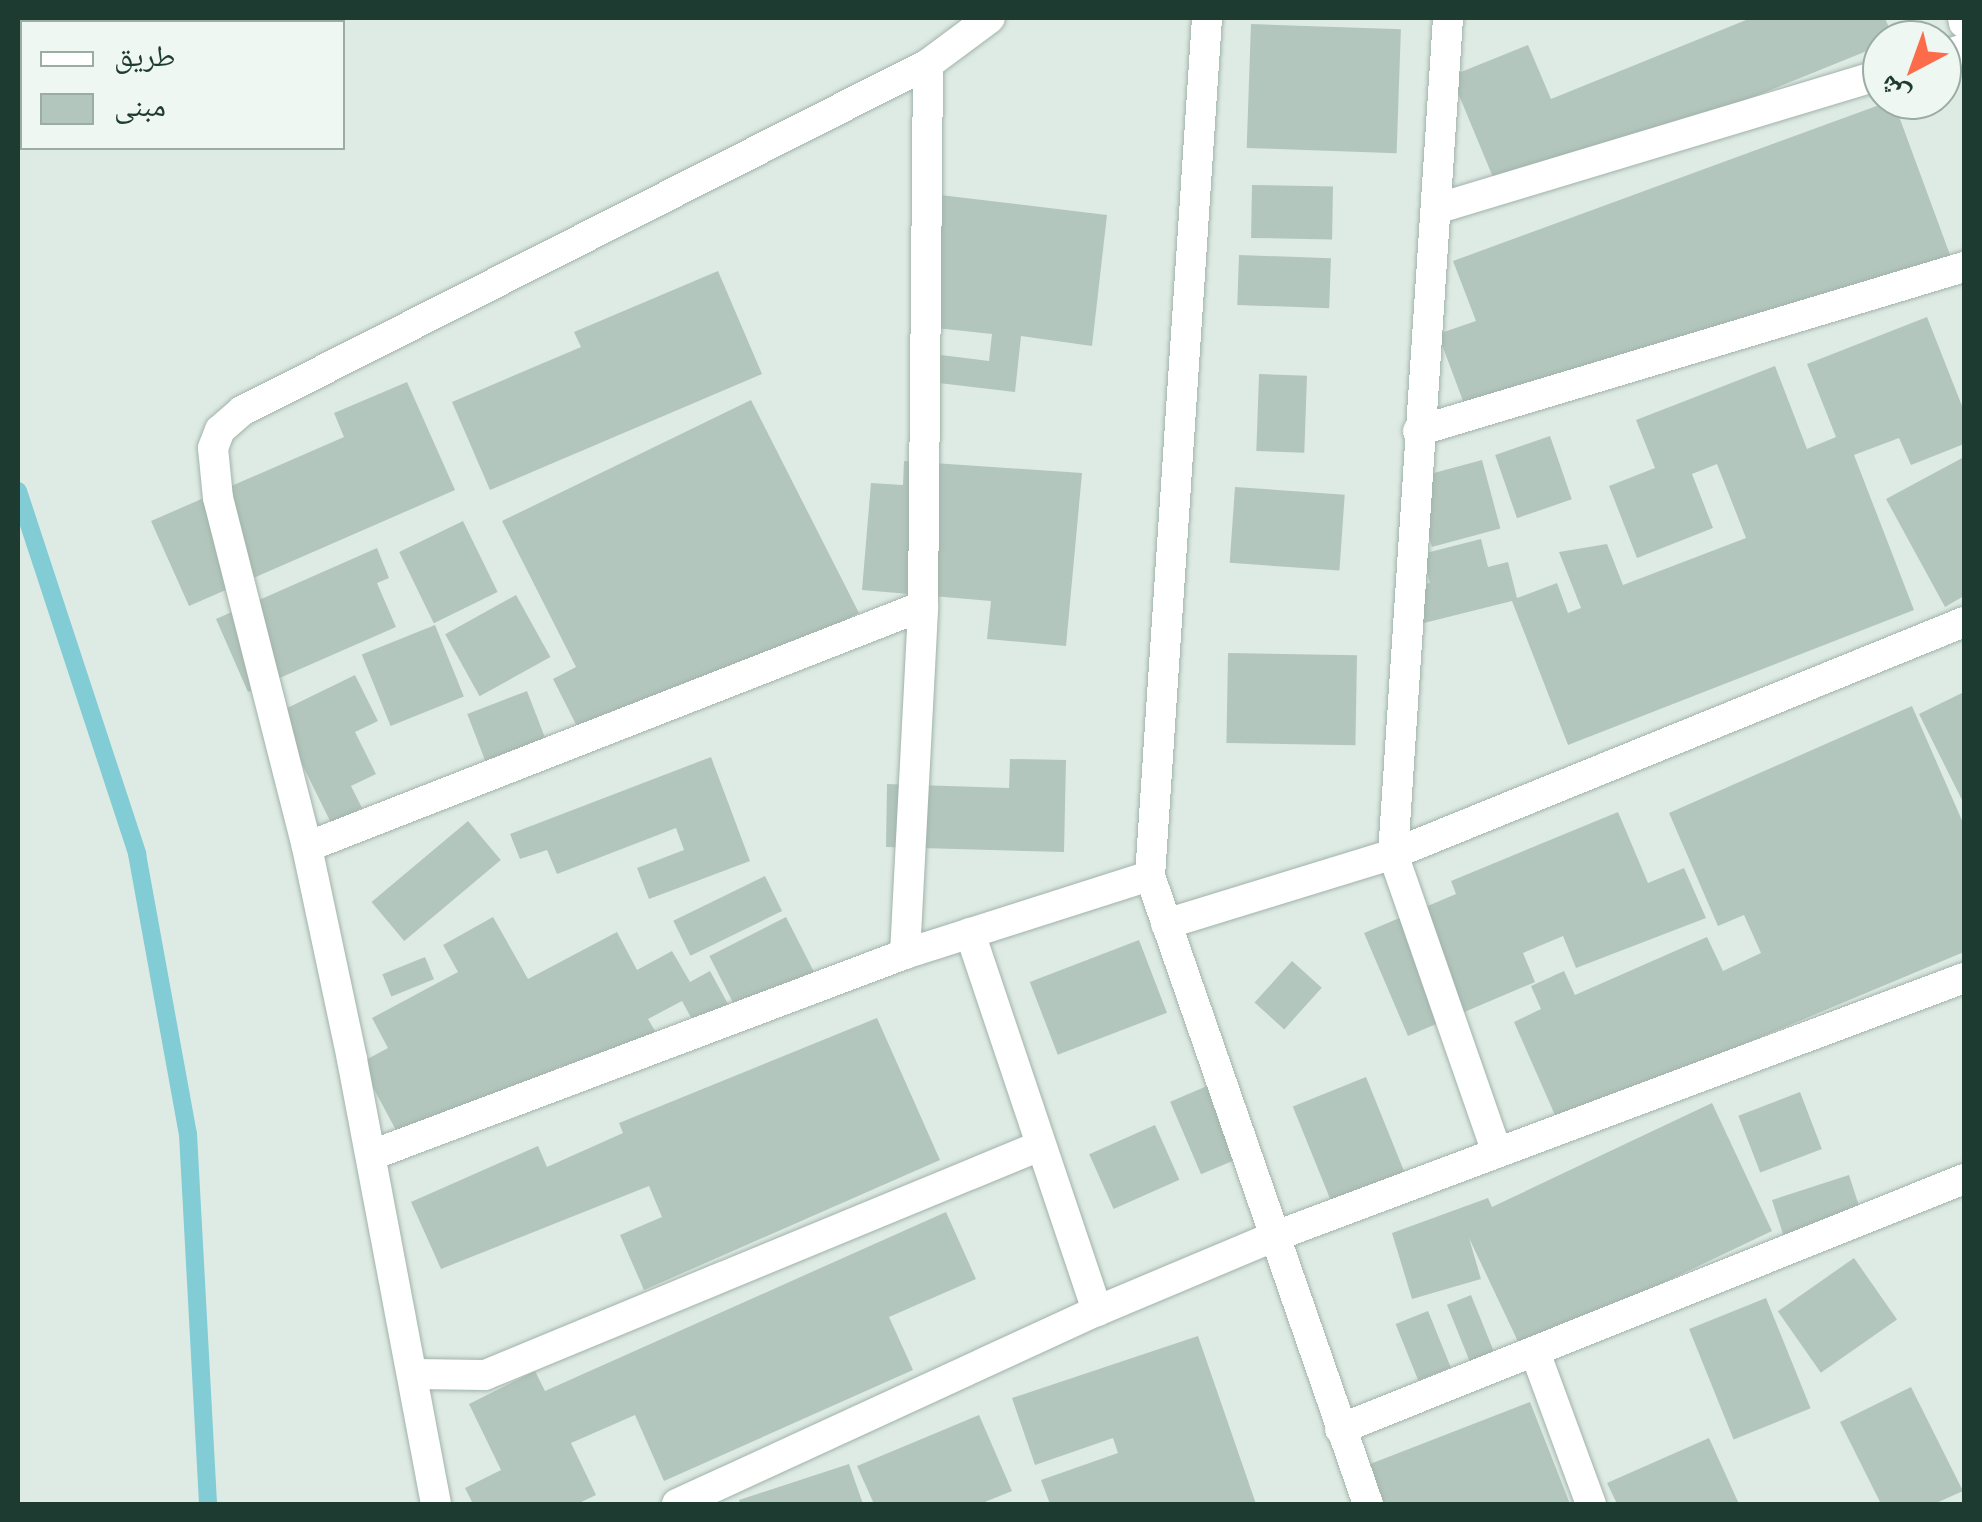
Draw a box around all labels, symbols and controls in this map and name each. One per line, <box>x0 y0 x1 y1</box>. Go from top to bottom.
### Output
legend <box>20 20 345 150</box>
north arrow <box>1862 20 1962 120</box>
text: طريق <box>114 37 175 73</box>
text: ش <box>1871 69 1915 114</box>
text: مبنى <box>114 87 166 123</box>

